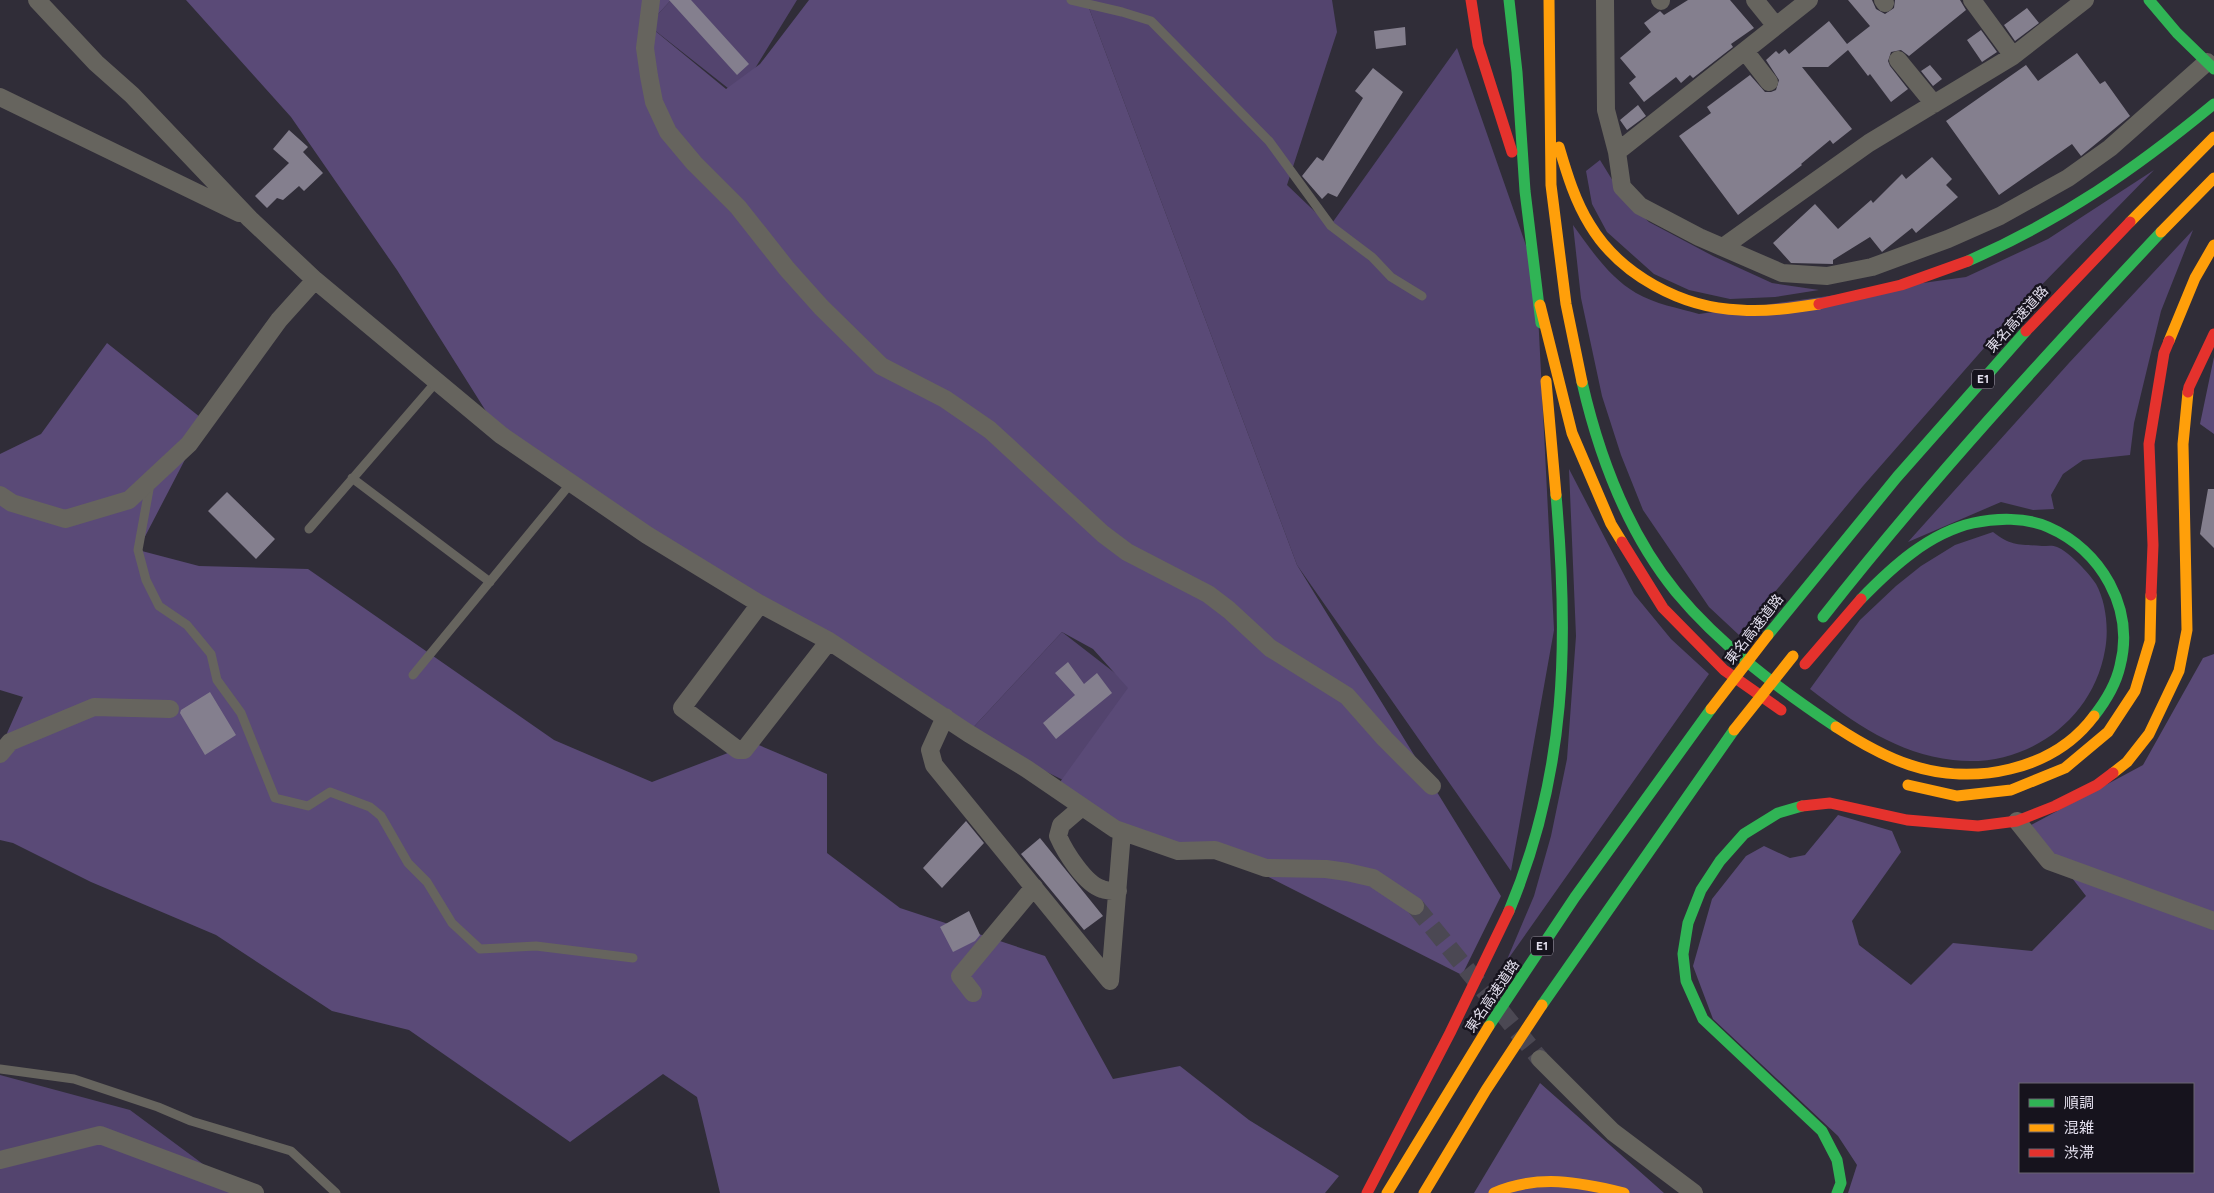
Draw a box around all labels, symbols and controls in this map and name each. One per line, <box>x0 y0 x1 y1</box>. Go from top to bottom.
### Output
street label: 東名高速道路 <box>1983 282 2052 356</box>
road number: E1 <box>1972 369 1994 388</box>
street label: 東名高速道路 <box>1722 591 1787 668</box>
road number: E1 <box>1531 936 1553 956</box>
street label: 東名高速道路 <box>1462 957 1523 1036</box>
legend <box>2019 1083 2194 1173</box>
text: 順調 <box>2064 1094 2094 1112</box>
text: 混雑 <box>2064 1119 2094 1137</box>
text: 渋滞 <box>2064 1144 2094 1162</box>

